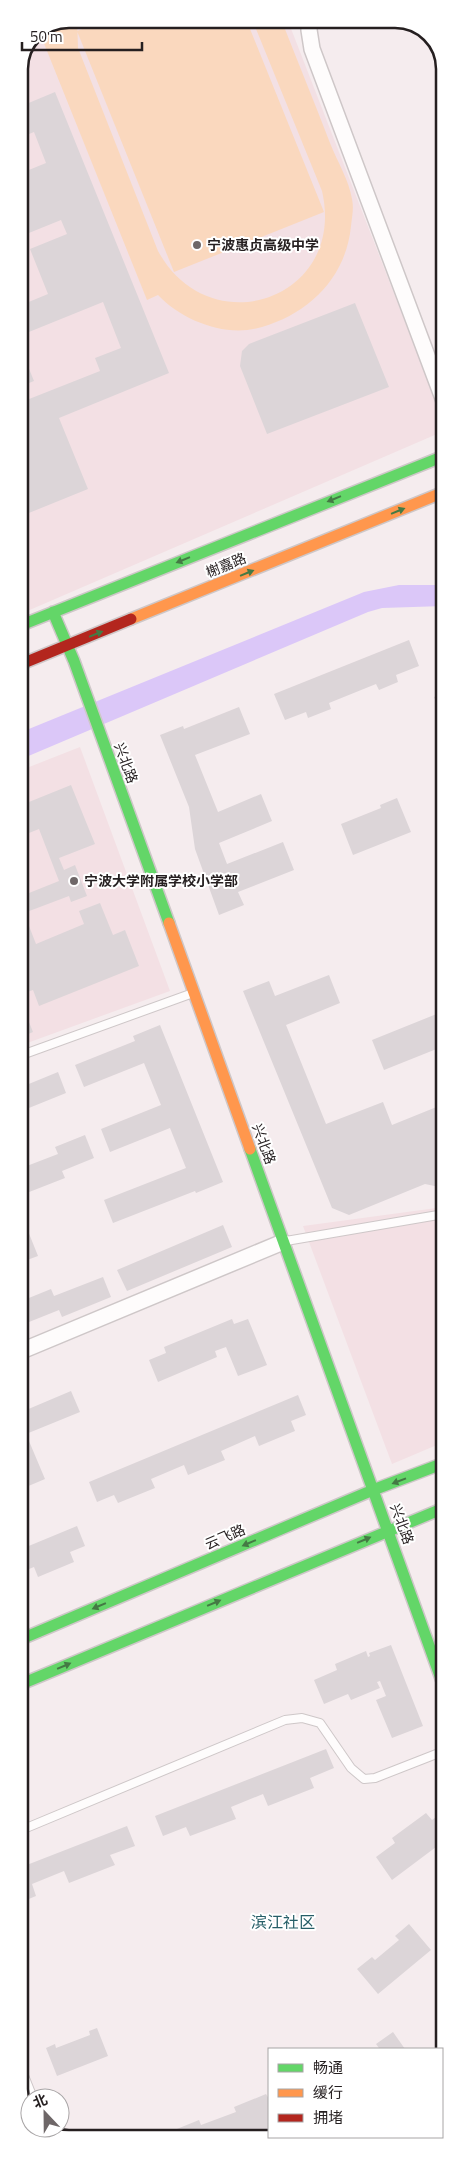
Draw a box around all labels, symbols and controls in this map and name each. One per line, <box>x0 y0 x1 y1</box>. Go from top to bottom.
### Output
scale bar <box>22 20 142 52</box>
text: 50 m <box>30 25 63 48</box>
place label: 宁波惠贞高级中学 <box>207 234 319 255</box>
marker: 宁波惠贞高级中学 <box>191 239 203 251</box>
one-way arrow <box>326 496 341 504</box>
one-way arrow <box>390 507 405 515</box>
street label: 榭嘉路 <box>202 547 249 582</box>
one-way arrow <box>175 556 190 564</box>
one-way arrow <box>240 568 254 576</box>
one-way arrow <box>89 629 104 637</box>
street label: 兴北路 <box>109 740 144 786</box>
place label: 宁波大学附属学校小学部 <box>84 870 238 891</box>
marker: 宁波大学附属学校小学部 <box>68 875 80 887</box>
street label: 兴北路 <box>247 1121 282 1167</box>
one-way arrow <box>391 1478 406 1485</box>
street label: 兴北路 <box>385 1501 420 1547</box>
street label: 云飞路 <box>201 1519 248 1554</box>
one-way arrow <box>357 1536 372 1544</box>
one-way arrow <box>241 1540 256 1548</box>
one-way arrow <box>207 1599 221 1607</box>
one-way arrow <box>92 1603 106 1611</box>
one-way arrow <box>57 1662 72 1670</box>
district label: 滨江社区 <box>251 1910 315 1934</box>
legend <box>268 2048 443 2138</box>
text: 畅通 <box>313 2056 343 2079</box>
text: 缓行 <box>313 2081 343 2104</box>
north arrow <box>20 2088 70 2138</box>
text: 北 <box>30 2088 50 2113</box>
text: 拥堵 <box>313 2106 343 2129</box>

